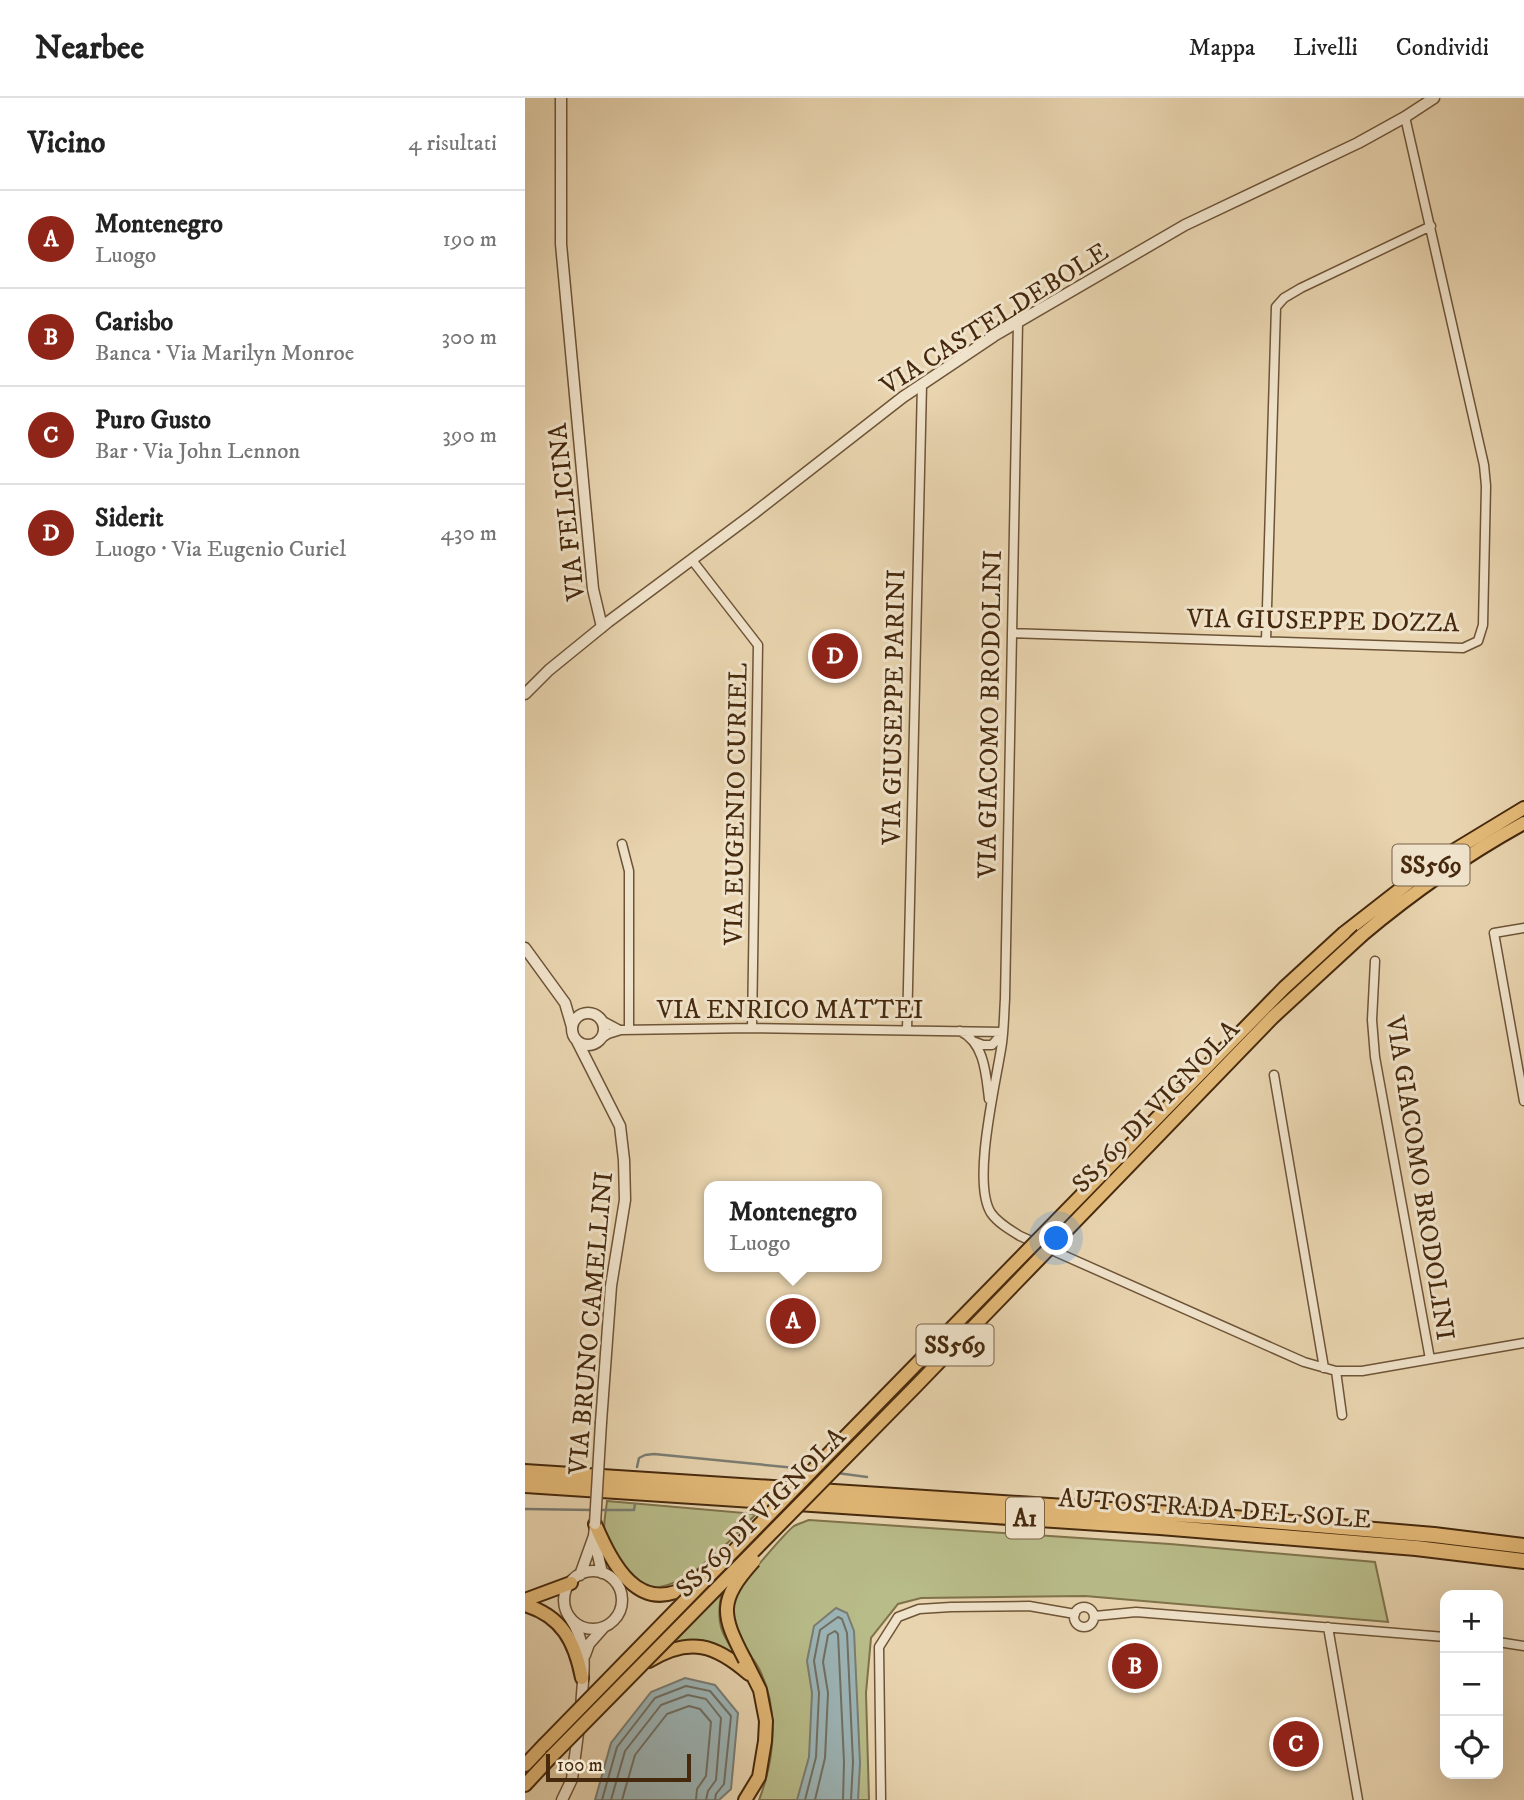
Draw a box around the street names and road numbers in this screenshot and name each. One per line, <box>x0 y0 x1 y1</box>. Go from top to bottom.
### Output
street label: VIA CASTELDEBOLE <box>874 236 1115 403</box>
street label: VIA FELICINA <box>542 421 593 603</box>
street label: VIA GIACOMO BRODOLINI <box>971 550 1010 879</box>
street label: VIA GIUSEPPE PARINI <box>876 569 913 846</box>
street label: VIA GIUSEPPE DOZZA <box>1186 603 1460 640</box>
street label: VIA EUGENIO CURIEL <box>718 662 755 946</box>
road number: SS569 <box>1392 844 1469 886</box>
street label: VIA ENRICO MATTEI <box>656 994 923 1027</box>
street label: SS569 DI VIGNOLA <box>1065 1013 1247 1200</box>
street label: VIA GIACOMO BRODOLINI <box>1377 1013 1461 1343</box>
street label: VIA BRUNO CAMELLINI <box>562 1170 621 1477</box>
road number: SS569 <box>917 1324 993 1366</box>
street label: SS569 DI VIGNOLA <box>669 1421 854 1605</box>
street label: AUTOSTRADA DEL SOLE <box>1057 1482 1372 1537</box>
road number: A1 <box>1006 1498 1044 1538</box>

